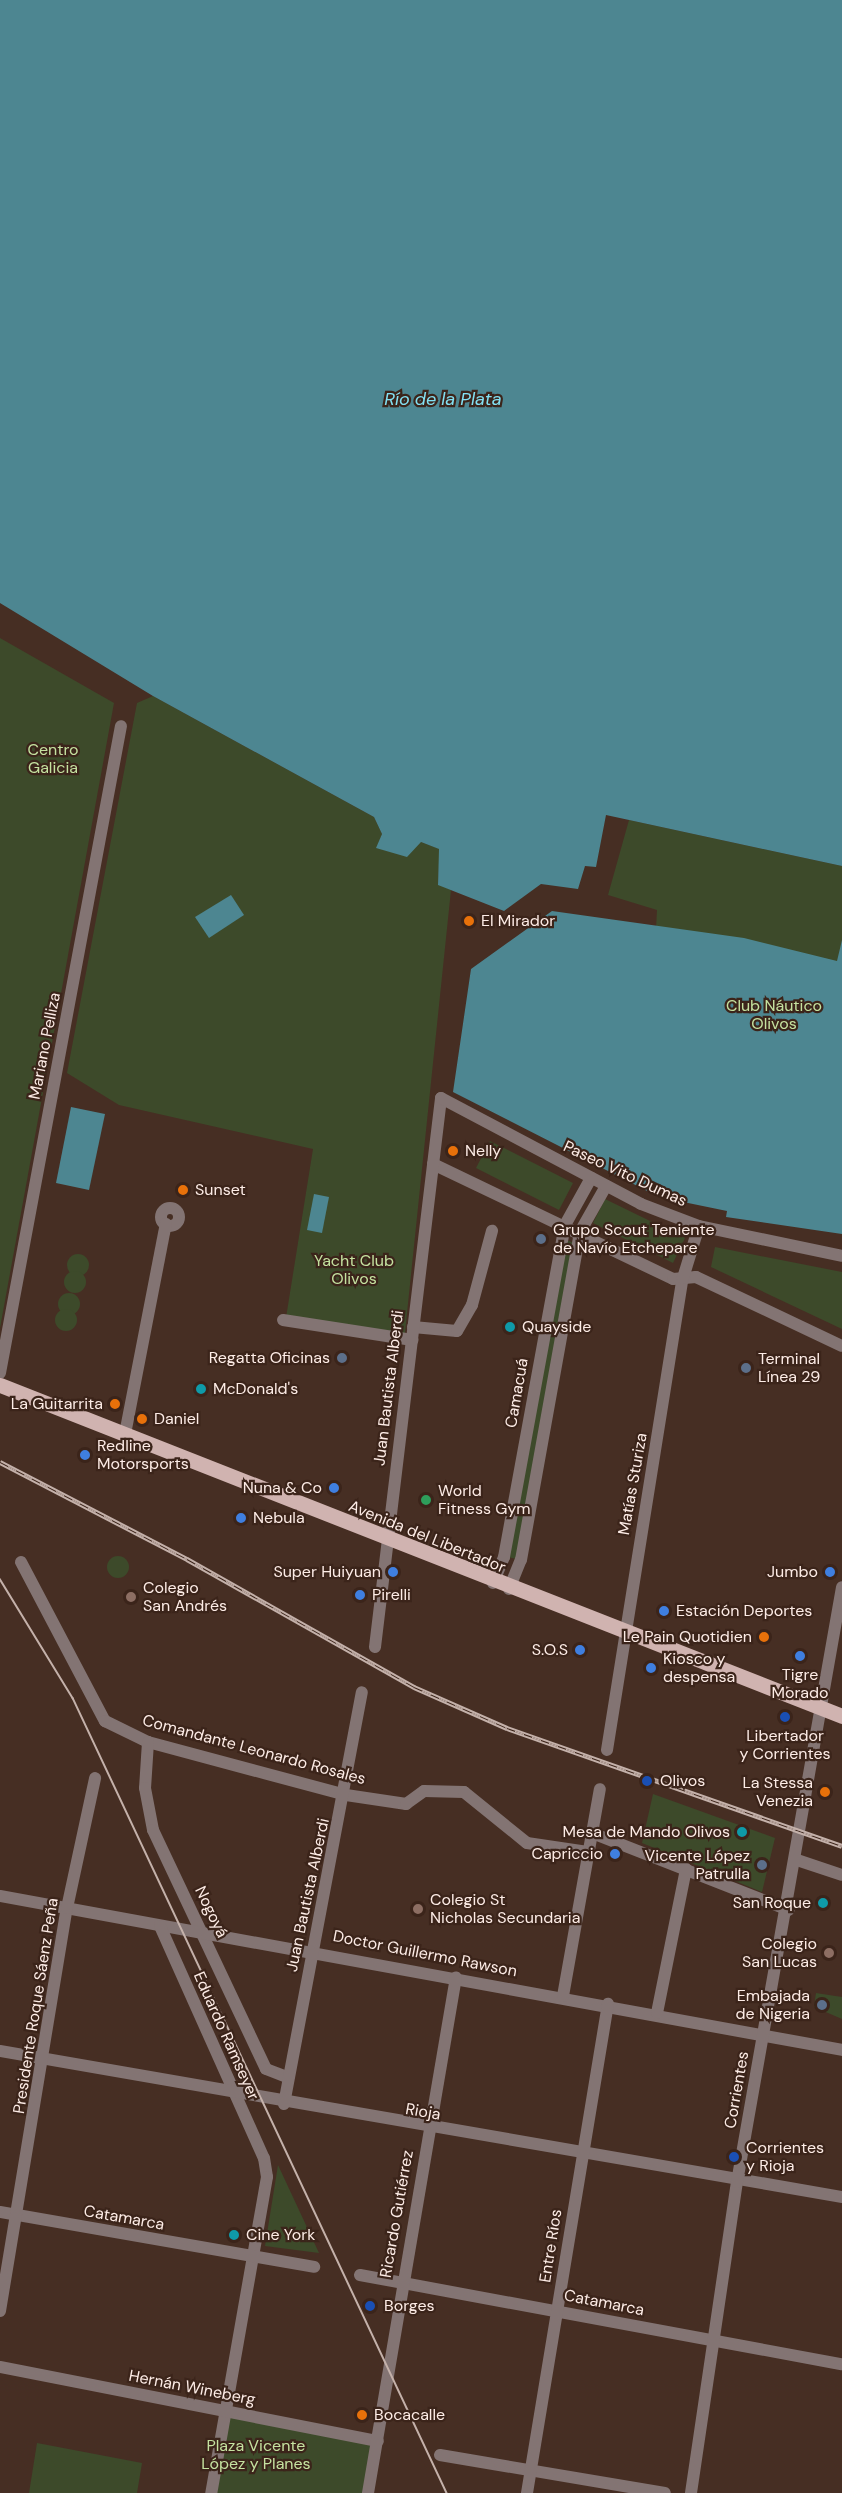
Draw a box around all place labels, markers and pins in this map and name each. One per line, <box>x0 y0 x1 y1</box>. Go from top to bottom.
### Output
place label: El Mirador <box>481 911 555 931</box>
marker: El Mirador <box>462 914 476 928</box>
place label: Nelly <box>465 1141 501 1161</box>
marker: Nelly <box>446 1144 460 1158</box>
place label: Sunset <box>195 1180 246 1200</box>
marker: Sunset <box>176 1183 190 1197</box>
place label: Grupo Scout Teniente de Navío Etchepare <box>553 1220 715 1258</box>
marker: Grupo Scout Teniente de Navío Etchepare <box>534 1232 548 1246</box>
place label: Quayside <box>522 1317 591 1337</box>
marker: Quayside <box>503 1320 517 1334</box>
place label: Regatta Oficinas <box>209 1348 330 1368</box>
place label: Terminal Línea 29 <box>758 1349 820 1387</box>
marker: Regatta Oficinas <box>335 1351 349 1365</box>
marker: Terminal Línea 29 <box>739 1361 753 1375</box>
place label: McDonald's <box>213 1379 298 1399</box>
marker: McDonald's <box>194 1382 208 1396</box>
place label: La Guitarrita <box>11 1394 103 1414</box>
marker: La Guitarrita <box>108 1397 122 1411</box>
place label: Daniel <box>154 1409 199 1429</box>
marker: Daniel <box>135 1412 149 1426</box>
place label: Redline Motorsports <box>97 1436 189 1474</box>
marker: Redline Motorsports <box>78 1448 92 1462</box>
place label: Nuna & Co <box>243 1478 322 1498</box>
marker: Nuna & Co <box>327 1481 341 1495</box>
place label: World Fitness Gym <box>438 1481 531 1519</box>
marker: World Fitness Gym <box>419 1493 433 1507</box>
place label: Nebula <box>253 1508 305 1528</box>
marker: Nebula <box>234 1511 248 1525</box>
place label: Super Huiyuan <box>273 1562 381 1582</box>
place label: Jumbo <box>767 1562 818 1582</box>
marker: Super Huiyuan <box>386 1565 400 1579</box>
marker: Jumbo <box>823 1565 837 1579</box>
place label: Colegio San Andrés <box>143 1578 227 1616</box>
place label: Pirelli <box>372 1585 411 1605</box>
marker: Pirelli <box>353 1588 367 1602</box>
marker: Colegio San Andrés <box>124 1590 138 1604</box>
place label: Estación Deportes <box>676 1601 812 1621</box>
marker: Estación Deportes <box>657 1604 671 1618</box>
place label: Le Pain Quotidien <box>623 1627 752 1647</box>
marker: Le Pain Quotidien <box>757 1630 771 1644</box>
place label: S.O.S <box>532 1640 568 1660</box>
marker: S.O.S <box>573 1643 587 1657</box>
place label: Kiosco y despensa <box>663 1649 735 1687</box>
marker: Tigre Morado <box>793 1649 807 1663</box>
marker: Kiosco y despensa <box>644 1661 658 1675</box>
place label: Tigre Morado <box>771 1665 829 1703</box>
marker: Libertador y Corrientes <box>778 1710 792 1724</box>
place label: Libertador y Corrientes <box>739 1726 831 1764</box>
place label: Olivos <box>660 1771 705 1791</box>
marker: Olivos <box>638 1772 656 1790</box>
place label: La Stessa Venezia <box>742 1773 813 1811</box>
marker: La Stessa Venezia <box>818 1785 832 1799</box>
place label: Mesa de Mando Olivos <box>563 1822 730 1842</box>
marker: Mesa de Mando Olivos <box>735 1825 749 1839</box>
place label: Capriccio <box>531 1844 603 1864</box>
place label: Vicente López Patrulla <box>645 1846 750 1884</box>
marker: Capriccio <box>608 1847 622 1861</box>
marker: Vicente López Patrulla <box>755 1858 769 1872</box>
place label: Colegio St Nicholas Secundaria <box>430 1890 580 1928</box>
place label: San Roque <box>733 1893 811 1913</box>
marker: San Roque <box>816 1896 830 1910</box>
marker: Colegio St Nicholas Secundaria <box>411 1902 425 1916</box>
place label: Colegio San Lucas <box>742 1934 817 1972</box>
marker: Colegio San Lucas <box>822 1946 836 1960</box>
place label: Embajada de Nigeria <box>736 1986 810 2024</box>
marker: Embajada de Nigeria <box>815 1998 829 2012</box>
place label: Corrientes y Rioja <box>746 2138 824 2176</box>
marker: Corrientes y Rioja <box>727 2150 741 2164</box>
place label: Cine York <box>246 2225 315 2245</box>
marker: Cine York <box>227 2228 241 2242</box>
place label: Borges <box>384 2296 435 2316</box>
marker: Borges <box>361 2297 379 2315</box>
place label: Bocacalle <box>374 2405 445 2425</box>
marker: Bocacalle <box>355 2408 369 2422</box>

